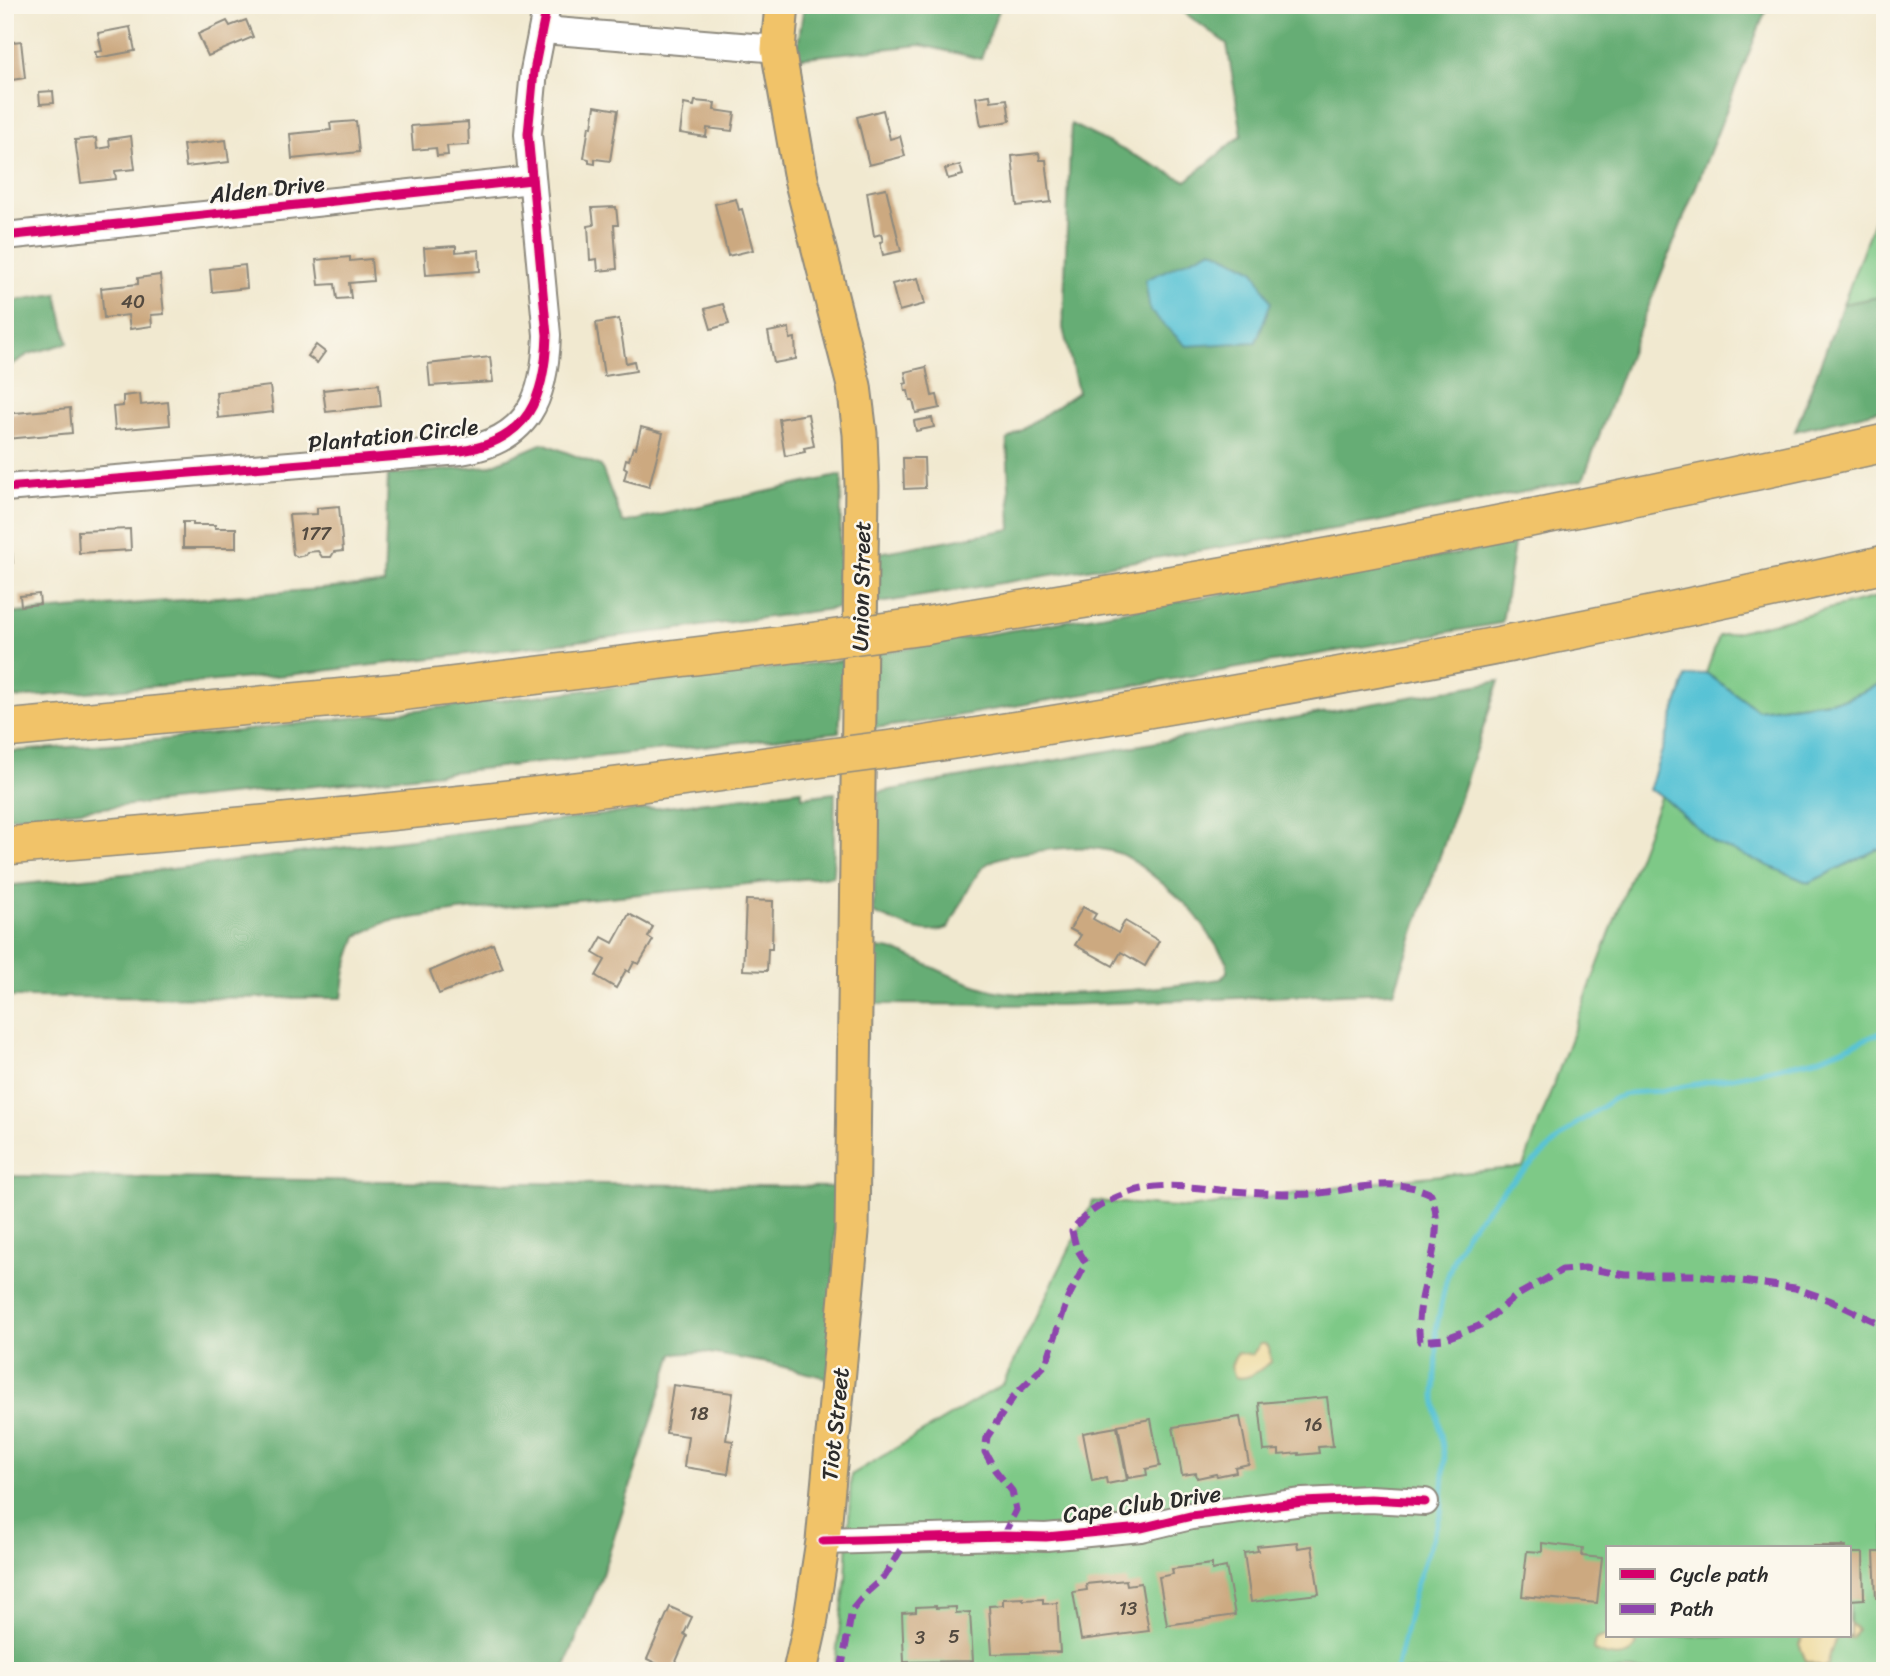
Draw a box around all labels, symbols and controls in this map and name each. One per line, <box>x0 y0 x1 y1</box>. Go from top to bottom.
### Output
street label: Alden Drive <box>207 163 327 216</box>
house number: 40 <box>121 285 145 318</box>
street label: Plantation Circle <box>306 406 480 465</box>
house number: 177 <box>301 517 332 550</box>
street label: Union Street <box>840 521 883 651</box>
street label: Tiot Street <box>809 1365 862 1483</box>
house number: 18 <box>689 1397 709 1430</box>
house number: 16 <box>1304 1408 1322 1441</box>
street label: Cape Club Drive <box>1060 1473 1224 1536</box>
legend <box>1606 1546 1852 1638</box>
text: Cycle path <box>1670 1556 1769 1594</box>
text: Path <box>1670 1590 1713 1628</box>
house number: 13 <box>1119 1592 1138 1625</box>
house number: 5 <box>948 1620 960 1653</box>
house number: 3 <box>915 1621 926 1654</box>

